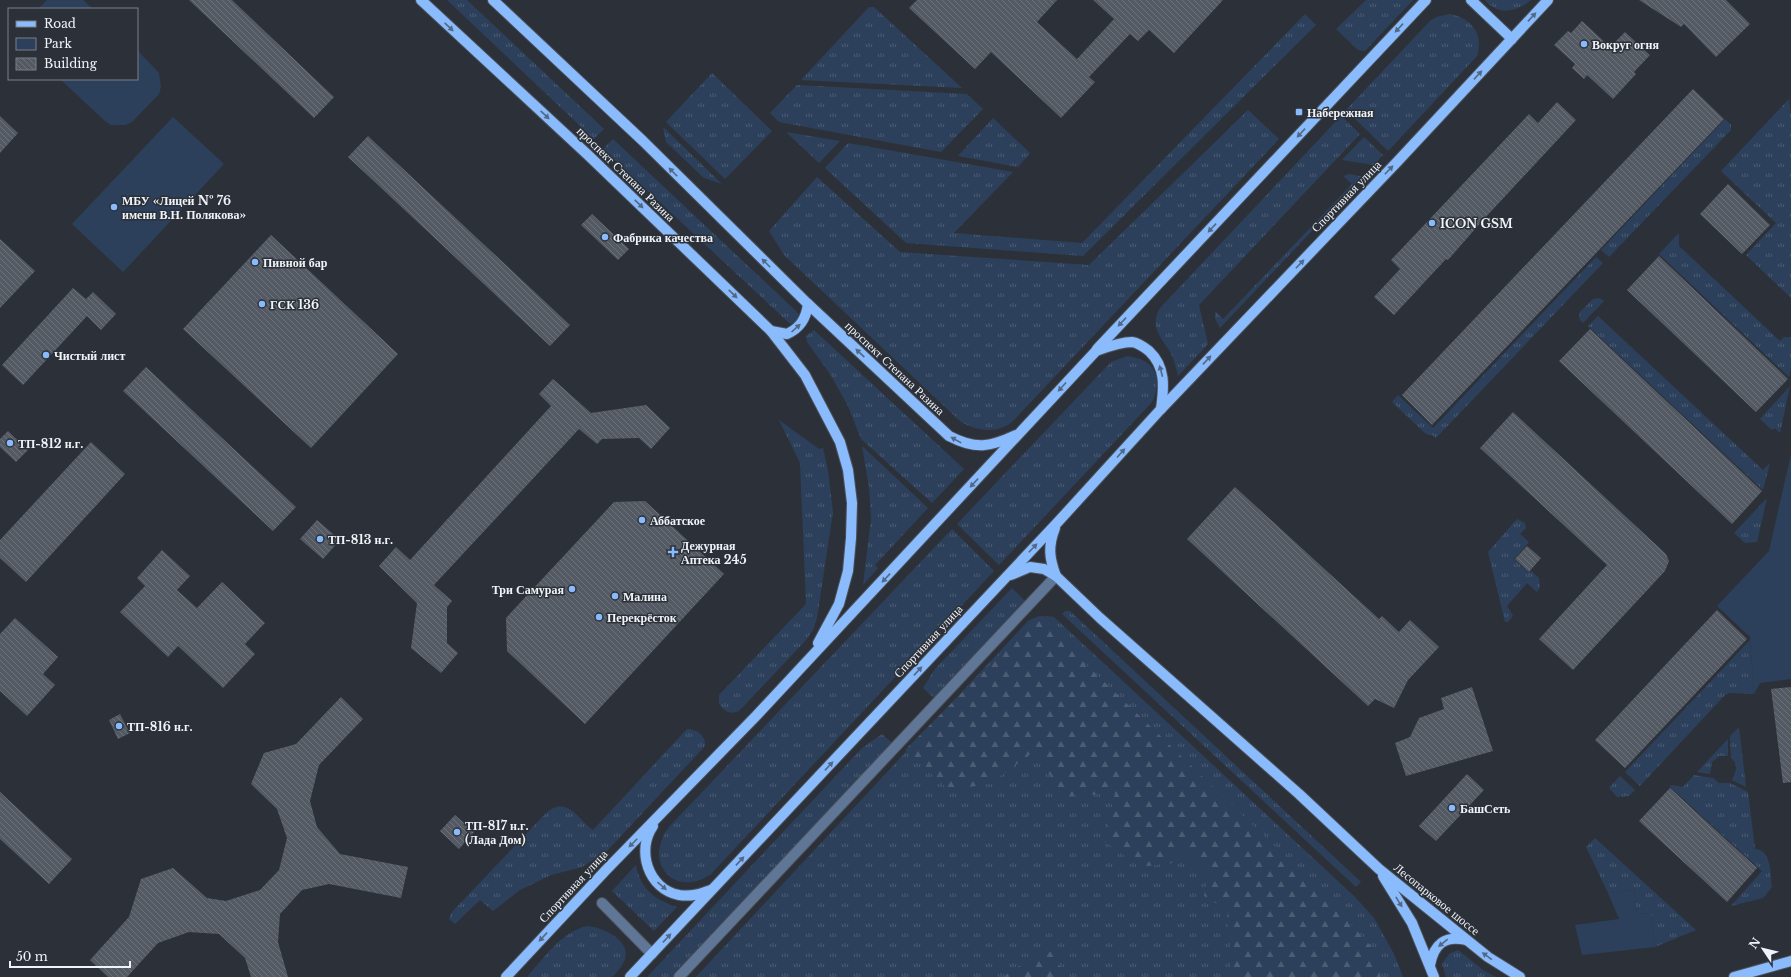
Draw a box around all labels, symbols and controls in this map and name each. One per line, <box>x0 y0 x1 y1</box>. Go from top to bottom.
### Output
legend <box>8 8 138 80</box>
one-way arrow <box>1528 12 1537 22</box>
text: Road <box>44 16 76 31</box>
one-way arrow <box>444 22 454 32</box>
one-way arrow <box>1395 23 1404 33</box>
text: Park <box>44 36 72 51</box>
place label: Вокруг огня <box>1592 37 1659 52</box>
marker: Вокруг огня <box>1579 39 1589 49</box>
text: Building <box>44 56 98 71</box>
one-way arrow <box>1474 70 1483 80</box>
place label: Набережная <box>1307 105 1374 120</box>
marker: Набережная <box>1294 107 1304 117</box>
one-way arrow <box>540 110 550 120</box>
street label: проспект Степана Разина <box>574 123 679 225</box>
one-way arrow <box>1296 128 1306 138</box>
street label: Спортивная улица <box>1308 157 1384 235</box>
one-way arrow <box>1385 165 1394 175</box>
one-way arrow <box>668 167 678 177</box>
place label: МБУ «Лицей № 76 имени В.Н. Полякова» <box>122 193 247 222</box>
one-way arrow <box>634 199 644 209</box>
marker: МБУ «Лицей № 76 имени В.Н. Полякова» <box>109 202 119 212</box>
place label: ICON GSM <box>1440 216 1513 231</box>
marker: ICON GSM <box>1427 218 1437 228</box>
one-way arrow <box>1207 223 1216 233</box>
place label: Фабрика качества <box>613 230 713 245</box>
marker: Фабрика качества <box>600 232 610 242</box>
place label: Пивной бар <box>263 255 328 270</box>
marker: Пивной бар <box>250 257 260 267</box>
one-way arrow <box>761 258 771 268</box>
one-way arrow <box>1295 259 1304 269</box>
one-way arrow <box>728 289 738 299</box>
place label: ГСК 136 <box>270 297 319 312</box>
marker: ГСК 136 <box>257 299 267 309</box>
one-way arrow <box>1118 317 1127 328</box>
street label: проспект Степана Разина <box>842 318 948 418</box>
one-way arrow <box>791 323 801 332</box>
place label: Чистый лист <box>54 348 125 363</box>
one-way arrow <box>855 348 865 357</box>
marker: Чистый лист <box>41 350 51 360</box>
one-way arrow <box>1203 355 1212 366</box>
one-way arrow <box>1158 364 1164 376</box>
one-way arrow <box>1058 382 1067 392</box>
place label: ТП-812 н.г. <box>18 436 83 451</box>
one-way arrow <box>951 436 962 443</box>
marker: ТП-812 н.г. <box>5 438 15 448</box>
one-way arrow <box>1117 448 1126 458</box>
one-way arrow <box>970 478 979 488</box>
place label: Аббатское <box>650 513 706 528</box>
marker: Аббатское <box>637 515 647 525</box>
place label: ТП-813 н.г. <box>328 532 393 547</box>
marker: ТП-813 н.г. <box>315 534 325 544</box>
place label: Дежурная Аптека 245 <box>681 538 747 567</box>
one-way arrow <box>1028 544 1037 553</box>
marker: Дежурная Аптека 245 <box>668 547 678 557</box>
one-way arrow <box>881 573 890 583</box>
place label: Три Самурая <box>492 582 564 597</box>
marker: Три Самурая <box>567 584 577 594</box>
place label: Малина <box>623 589 667 604</box>
marker: Малина <box>610 591 620 601</box>
street label: Спортивная улица <box>890 601 966 680</box>
place label: Перекрёсток <box>607 610 677 625</box>
marker: Перекрёсток <box>594 612 604 622</box>
one-way arrow <box>913 666 923 676</box>
place label: ТП-816 н.г. <box>127 719 193 734</box>
marker: ТП-816 н.г. <box>114 721 124 731</box>
one-way arrow <box>824 761 834 771</box>
place label: БашСеть <box>1460 801 1511 816</box>
marker: БашСеть <box>1447 803 1457 813</box>
place label: ТП-817 н.г. (Лада Дом) <box>465 818 529 847</box>
marker: ТП-817 н.г. (Лада Дом) <box>452 827 462 837</box>
one-way arrow <box>628 838 638 848</box>
street label: Спортивная улица <box>535 846 611 925</box>
one-way arrow <box>735 856 744 865</box>
street label: Лесопарковое шоссе <box>1391 860 1483 938</box>
one-way arrow <box>657 882 667 891</box>
one-way arrow <box>1396 896 1403 908</box>
north arrow <box>1743 929 1783 969</box>
one-way arrow <box>539 932 548 942</box>
one-way arrow <box>662 933 671 943</box>
text: N <box>1746 934 1764 952</box>
one-way arrow <box>1438 939 1448 947</box>
scale bar <box>10 943 130 969</box>
text: 50 m <box>16 949 48 964</box>
one-way arrow <box>1482 952 1493 960</box>

